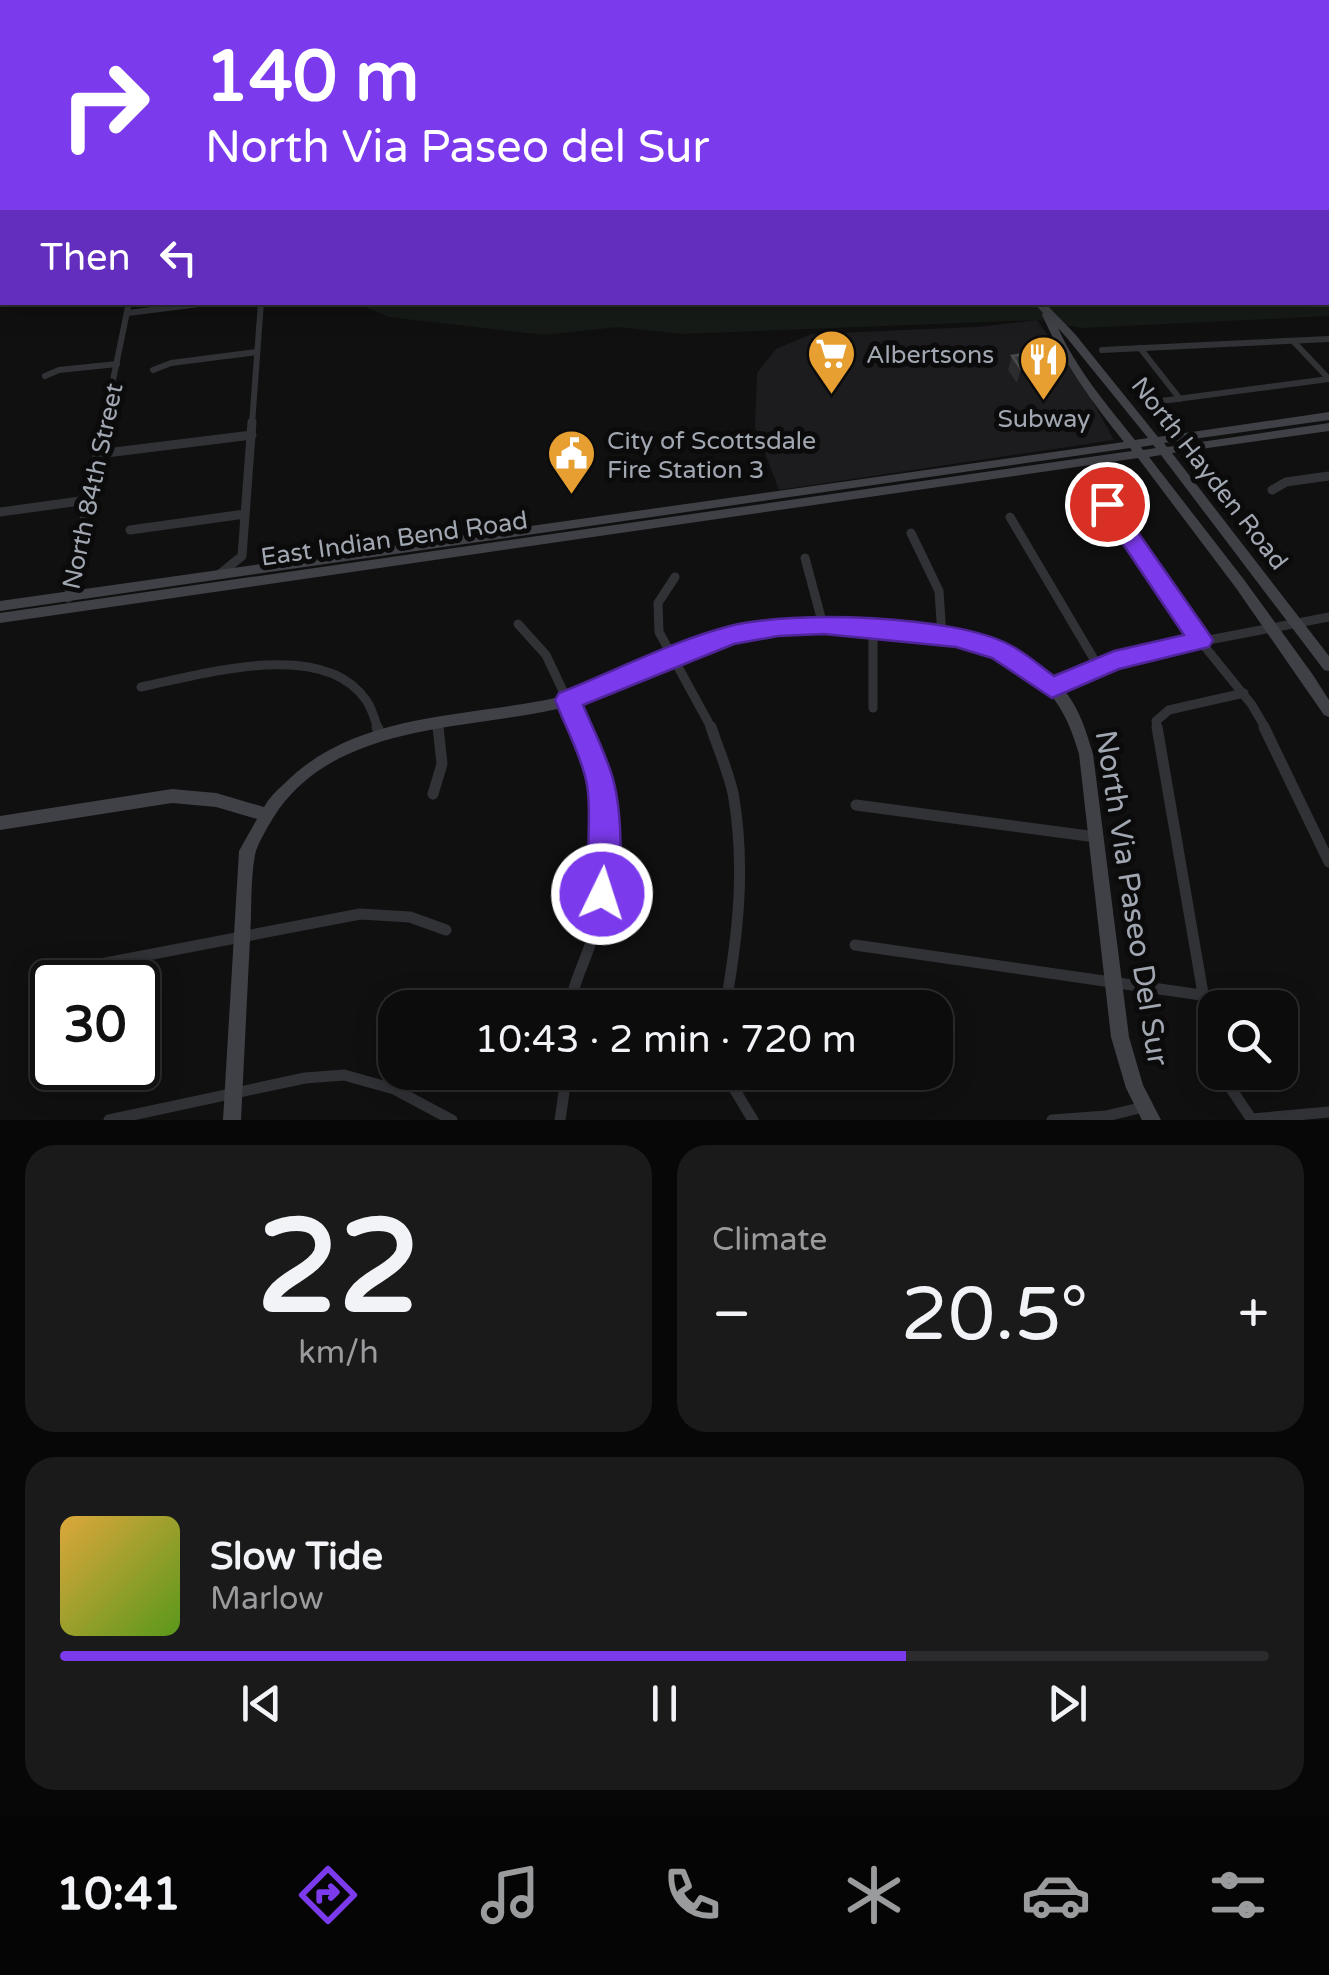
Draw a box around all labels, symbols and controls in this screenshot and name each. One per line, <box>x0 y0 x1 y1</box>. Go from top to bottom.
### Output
text: 140 m <box>205 36 419 120</box>
icon: right <box>40 40 170 170</box>
text: North Via Paseo del Sur <box>205 121 710 175</box>
icon: left <box>151 230 206 285</box>
text: Then <box>40 235 131 281</box>
supermarket icon: Albertsons <box>805 328 857 396</box>
restaurant icon: Subway <box>1018 334 1070 402</box>
place label: Albertsons <box>866 340 994 370</box>
street label: North Hayden Road <box>1125 371 1294 576</box>
street label: North 84th Street <box>56 380 130 592</box>
place label: Subway <box>998 404 1090 434</box>
place label: City of Scottsdale Fire Station 3 <box>607 426 816 485</box>
public building icon: City of Scottsdale Fire Station 3 <box>546 428 598 496</box>
pin <box>1065 462 1150 547</box>
icon: arrive <box>1080 477 1135 532</box>
street label: East Indian Bend Road <box>259 505 530 573</box>
street label: North Via Paseo Del Sur <box>1087 728 1176 1069</box>
position arrow <box>550 842 654 946</box>
speed limit sign: 30 <box>30 960 160 1090</box>
map controls <box>1198 990 1298 1090</box>
button: search <box>1198 990 1298 1090</box>
text: 10:43 · 2 min · 720 m <box>474 1017 857 1063</box>
text: 22 <box>257 1191 420 1347</box>
text: Climate <box>712 1221 827 1259</box>
text: 20.5° <box>901 1270 1088 1360</box>
text: − <box>712 1282 751 1348</box>
text: + <box>1238 1282 1269 1348</box>
text: km/h <box>298 1334 379 1372</box>
text: Slow Tide <box>210 1534 383 1580</box>
text: Marlow <box>210 1580 324 1618</box>
icon: previous <box>234 1676 289 1731</box>
icon: pause <box>637 1676 692 1731</box>
icon: next <box>1040 1676 1095 1731</box>
icon: directions <box>293 1860 363 1930</box>
icon: music <box>475 1860 545 1930</box>
icon: phone <box>657 1860 727 1930</box>
icon: climate <box>839 1860 909 1930</box>
icon: car <box>1021 1860 1091 1930</box>
icon: filters <box>1203 1860 1273 1930</box>
text: 10:41 <box>56 1868 181 1922</box>

